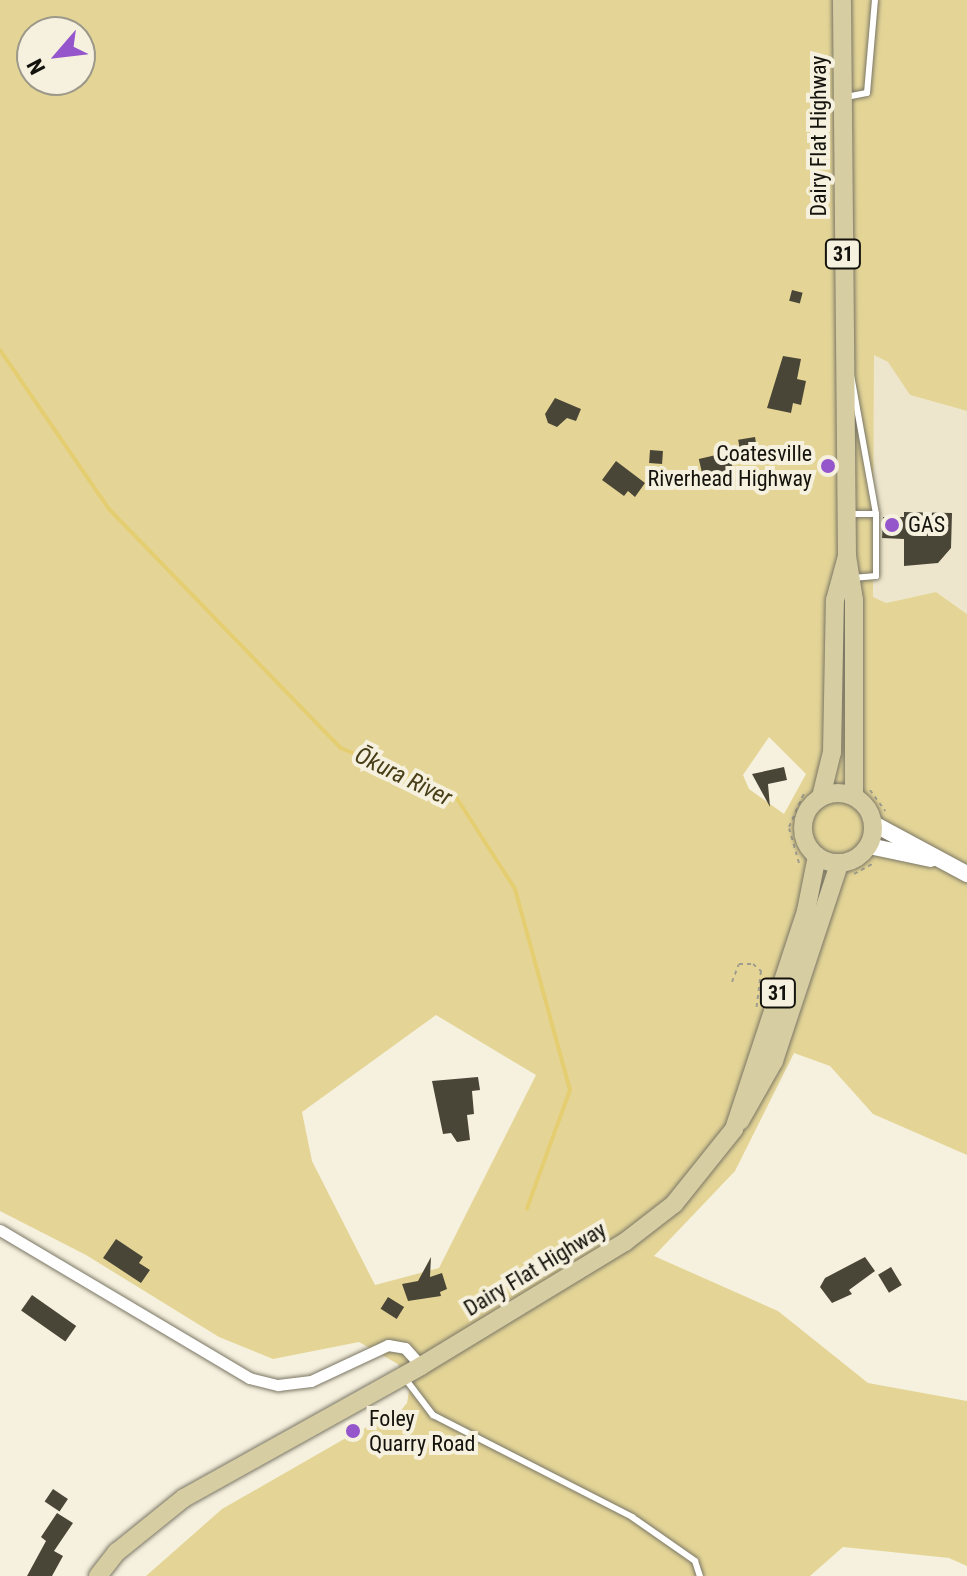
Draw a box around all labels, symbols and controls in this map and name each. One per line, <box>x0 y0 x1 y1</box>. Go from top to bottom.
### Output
north arrow <box>16 16 96 96</box>
text: N <box>22 55 50 78</box>
street label: Dairy Flat Highway <box>806 56 832 216</box>
road number: 31 <box>823 238 863 270</box>
place label: Coatesville Riverhead Highway <box>648 440 812 492</box>
marker: Coatesville Riverhead Highway <box>819 457 837 475</box>
place label: GAS <box>908 512 945 538</box>
marker: GAS <box>883 516 901 534</box>
water label: Ōkura River <box>350 741 456 813</box>
road number: 31 <box>758 977 798 1009</box>
street label: Dairy Flat Highway <box>459 1216 611 1322</box>
place label: Foley Quarry Road <box>369 1405 475 1456</box>
marker: Foley Quarry Road <box>344 1422 362 1440</box>

